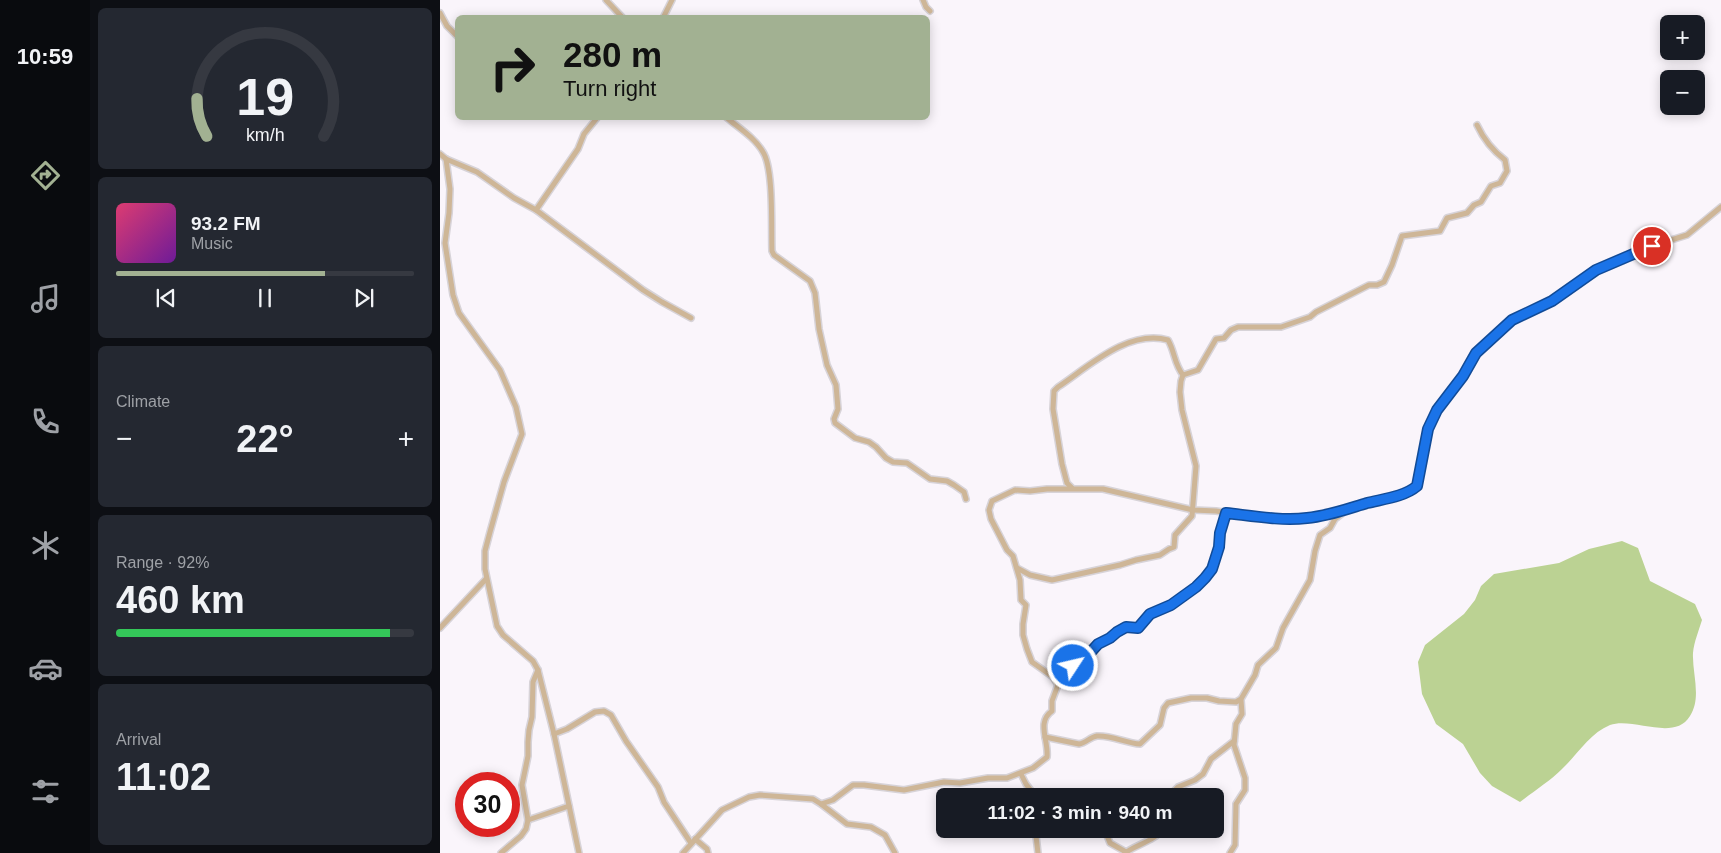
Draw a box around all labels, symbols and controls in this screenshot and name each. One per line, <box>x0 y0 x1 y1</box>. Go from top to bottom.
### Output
map controls <box>1660 15 1705 115</box>
button: + <box>1660 15 1705 60</box>
icon: right <box>480 35 545 100</box>
text: 280 m <box>563 35 662 74</box>
text: 10:59 <box>17 44 73 69</box>
text: 19 <box>236 68 294 126</box>
button: − <box>1660 70 1705 115</box>
text: Turn right <box>563 76 656 101</box>
text: km/h <box>246 125 284 145</box>
icon: directions <box>28 158 63 193</box>
text: 93.2 FM <box>191 213 261 234</box>
pin <box>1631 225 1673 267</box>
icon: arrive <box>1638 232 1666 260</box>
text: Music <box>191 235 233 252</box>
icon: music <box>28 281 63 316</box>
icon: previous <box>152 284 180 312</box>
icon: pause <box>251 284 279 312</box>
icon: next <box>350 284 378 312</box>
text: Climate <box>116 393 170 410</box>
icon: phone <box>28 404 63 439</box>
text: 22° <box>236 418 294 460</box>
text: − <box>116 423 132 454</box>
text: + <box>398 423 414 454</box>
icon: climate <box>28 528 63 563</box>
text: Range · 92% <box>116 554 209 571</box>
text: 460 km <box>116 579 245 621</box>
position arrow <box>1046 639 1098 691</box>
icon: car <box>28 651 63 686</box>
text: Arrival <box>116 731 161 748</box>
text: 11:02 <box>116 756 211 798</box>
speed limit sign: 30 <box>455 772 520 837</box>
icon: filters <box>28 774 63 809</box>
text: 11:02 · 3 min · 940 m <box>988 802 1172 823</box>

